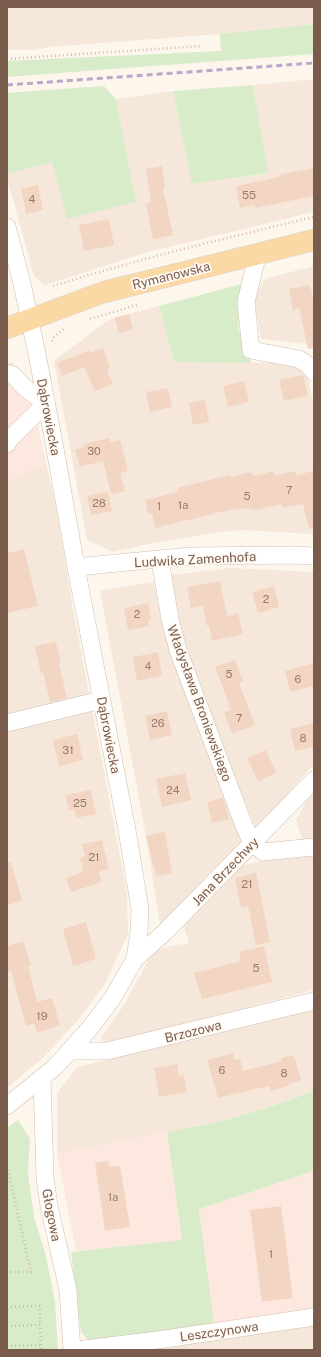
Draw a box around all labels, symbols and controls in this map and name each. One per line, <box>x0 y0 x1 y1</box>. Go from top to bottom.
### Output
house number: 55 <box>242 189 256 201</box>
house number: 4 <box>29 193 36 205</box>
street label: Rymanowska <box>131 259 212 292</box>
street label: Dąbrowiecka <box>34 377 63 457</box>
house number: 30 <box>87 445 101 457</box>
house number: 7 <box>286 484 293 496</box>
house number: 5 <box>243 490 251 502</box>
house number: 28 <box>92 497 106 509</box>
house number: 1a <box>178 499 188 511</box>
house number: 1 <box>157 500 161 512</box>
street label: Ludwika Zamenhofa <box>134 549 257 570</box>
house number: 2 <box>263 593 270 605</box>
house number: 2 <box>134 608 141 620</box>
street label: Władysława Broniewskiego <box>164 623 235 783</box>
house number: 4 <box>145 660 152 672</box>
house number: 5 <box>225 668 233 680</box>
house number: 6 <box>295 673 302 685</box>
street label: Dąbrowiecka <box>94 695 123 775</box>
house number: 7 <box>236 712 243 724</box>
house number: 26 <box>151 717 165 729</box>
house number: 8 <box>299 732 307 744</box>
house number: 31 <box>62 744 74 756</box>
house number: 24 <box>166 784 180 796</box>
house number: 25 <box>73 797 87 809</box>
street label: Jana Brzechwy <box>189 834 262 909</box>
house number: 21 <box>88 851 100 863</box>
house number: 21 <box>241 878 253 890</box>
house number: 5 <box>252 962 260 974</box>
house number: 19 <box>36 1010 48 1022</box>
street label: Brzozowa <box>163 1017 223 1046</box>
house number: 6 <box>219 1064 226 1076</box>
house number: 8 <box>280 1067 288 1079</box>
street label: Głogowa <box>39 1187 64 1243</box>
house number: 1a <box>108 1191 118 1203</box>
house number: 1 <box>269 1248 273 1260</box>
street label: Leszczynowa <box>179 1319 259 1344</box>

